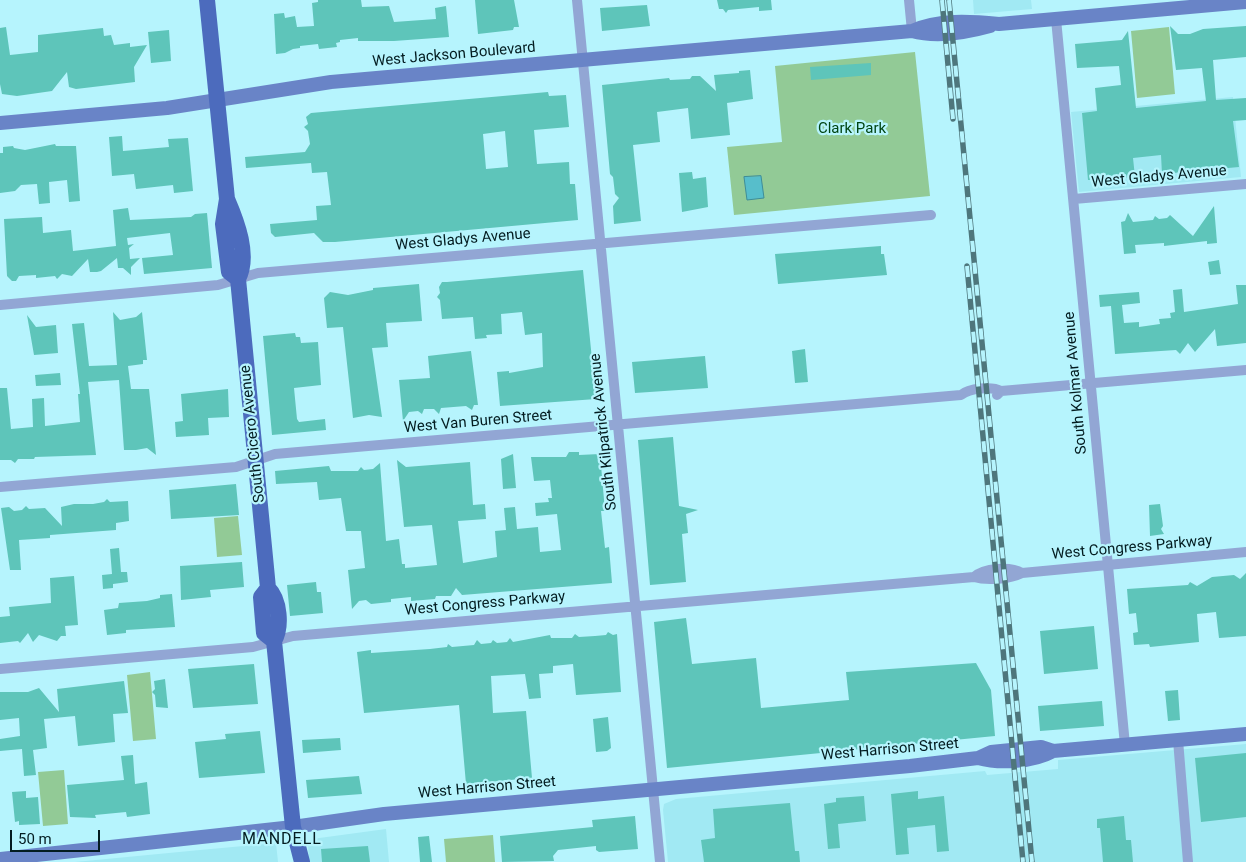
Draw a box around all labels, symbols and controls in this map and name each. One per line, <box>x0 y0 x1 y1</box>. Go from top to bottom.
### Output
street label: West Jackson Boulevard <box>372 39 536 71</box>
park label: Clark Park <box>818 120 886 138</box>
street label: West Gladys Avenue <box>1091 162 1227 192</box>
street label: West Gladys Avenue <box>395 225 531 255</box>
street label: South Kolmar Avenue <box>1061 311 1091 455</box>
street label: South Kilpatrick Avenue <box>587 353 621 511</box>
street label: South Cicero Avenue <box>237 364 269 504</box>
street label: West Van Buren Street <box>403 407 553 437</box>
street label: West Congress Parkway <box>1051 532 1213 564</box>
street label: West Congress Parkway <box>404 588 566 620</box>
street label: West Harrison Street <box>821 735 959 765</box>
street label: West Harrison Street <box>418 773 556 803</box>
scale bar <box>12 820 102 852</box>
text: 50 m <box>18 830 52 848</box>
district label: MANDELL <box>241 830 323 850</box>

